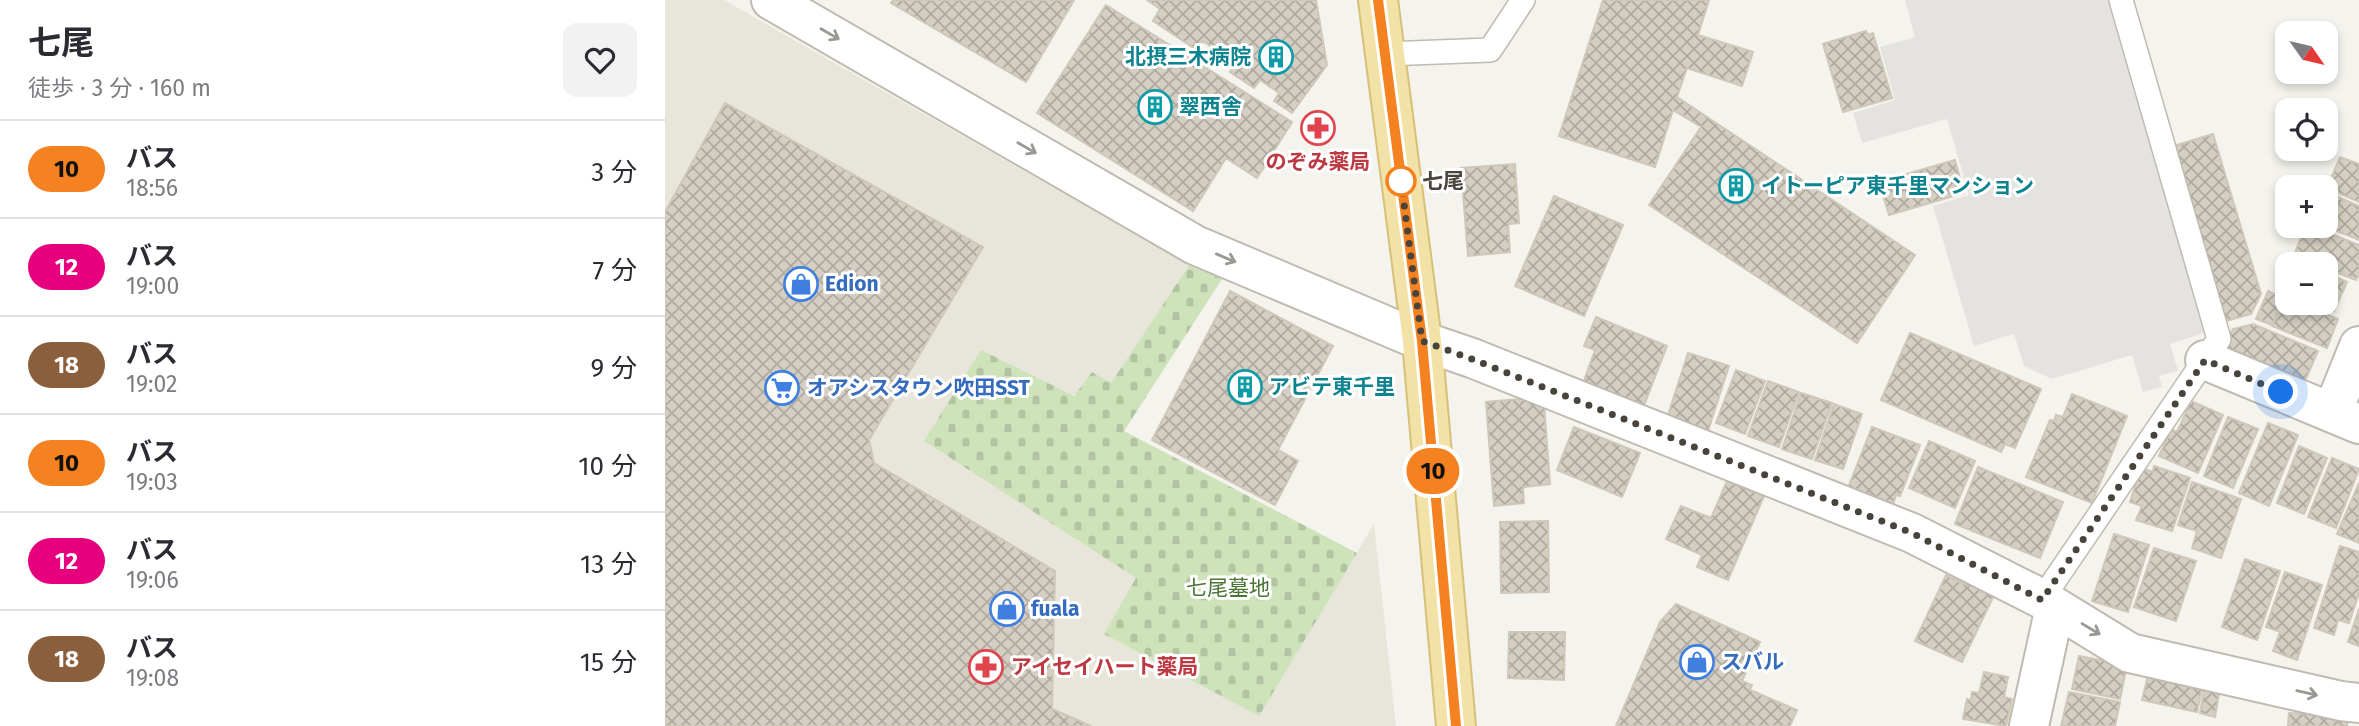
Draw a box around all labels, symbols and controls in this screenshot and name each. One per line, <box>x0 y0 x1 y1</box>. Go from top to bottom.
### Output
north arrow <box>2275 21 2338 84</box>
map controls <box>2275 21 2338 315</box>
text: 七尾 <box>28 23 94 63</box>
button: heart <box>563 23 637 97</box>
one-way arrow <box>820 27 840 41</box>
building icon: 北摂三木病院 <box>1257 38 1295 76</box>
place label: 北摂三木病院 <box>1125 44 1251 70</box>
text: 徒歩 · 3 分 · 160 m <box>28 74 211 102</box>
building icon: 翠西舎 <box>1136 88 1174 126</box>
place label: 翠西舎 <box>1179 94 1242 120</box>
button: locate <box>2275 98 2338 161</box>
pharmacy icon: のぞみ薬局 <box>1299 109 1337 147</box>
one-way arrow <box>1017 141 1037 155</box>
text: バス <box>126 143 178 174</box>
place label: のぞみ薬局 <box>1266 149 1371 175</box>
text: 10 <box>54 155 79 183</box>
text: 3 分 <box>591 157 637 188</box>
marker: 七尾 <box>1386 166 1416 196</box>
building icon: イトーピア東千里マンション <box>1717 167 1755 205</box>
place label: 七尾 <box>1422 168 1464 194</box>
place label: イトーピア東千里マンション <box>1761 173 2034 199</box>
text: 18:56 <box>126 174 178 202</box>
button: + <box>2275 175 2338 238</box>
text: バス <box>126 241 178 272</box>
one-way arrow <box>1215 252 1236 265</box>
button: − <box>2275 252 2338 315</box>
text: 12 <box>55 253 78 281</box>
text: 7 分 <box>593 255 637 286</box>
shop icon: Edion <box>782 265 820 303</box>
place label: Edion <box>825 271 879 297</box>
text: 19:00 <box>126 272 179 300</box>
text: バス <box>126 339 178 370</box>
text: 18 <box>54 351 79 379</box>
text: 9 分 <box>590 353 637 384</box>
building icon: アビテ東千里 <box>1226 368 1264 406</box>
supermarket icon: オアシスタウン吹田SST <box>763 369 801 407</box>
text: 19:02 <box>126 370 178 398</box>
place label: アビテ東千里 <box>1269 374 1395 400</box>
your location <box>2263 374 2298 409</box>
place label: オアシスタウン吹田SST <box>807 375 1031 401</box>
text: バス <box>126 437 178 468</box>
line badge: 10 <box>1401 448 1465 494</box>
text: 10 <box>54 449 79 477</box>
text: 10 分 <box>578 451 637 482</box>
text: 10 <box>1420 457 1446 485</box>
text: 19:03 <box>126 468 178 496</box>
text: バス <box>126 535 178 566</box>
text: 12 <box>55 547 78 575</box>
text: 13 分 <box>580 549 637 580</box>
text: 19:06 <box>126 566 179 594</box>
park label: 七尾墓地 <box>1186 575 1270 601</box>
shop icon: fuala <box>988 590 1026 628</box>
place label: fuala <box>1031 596 1079 622</box>
one-way arrow <box>2080 622 2100 636</box>
text: バス <box>126 633 178 664</box>
shop icon: スバル <box>1678 643 1716 681</box>
text: 18 <box>54 645 79 673</box>
text: 15 分 <box>580 647 637 678</box>
pharmacy icon: アイセイハート薬局 <box>967 648 1005 686</box>
place label: スバル <box>1721 649 1784 675</box>
place label: アイセイハート薬局 <box>1011 654 1199 680</box>
text: 19:08 <box>126 664 179 692</box>
one-way arrow <box>2295 687 2318 701</box>

